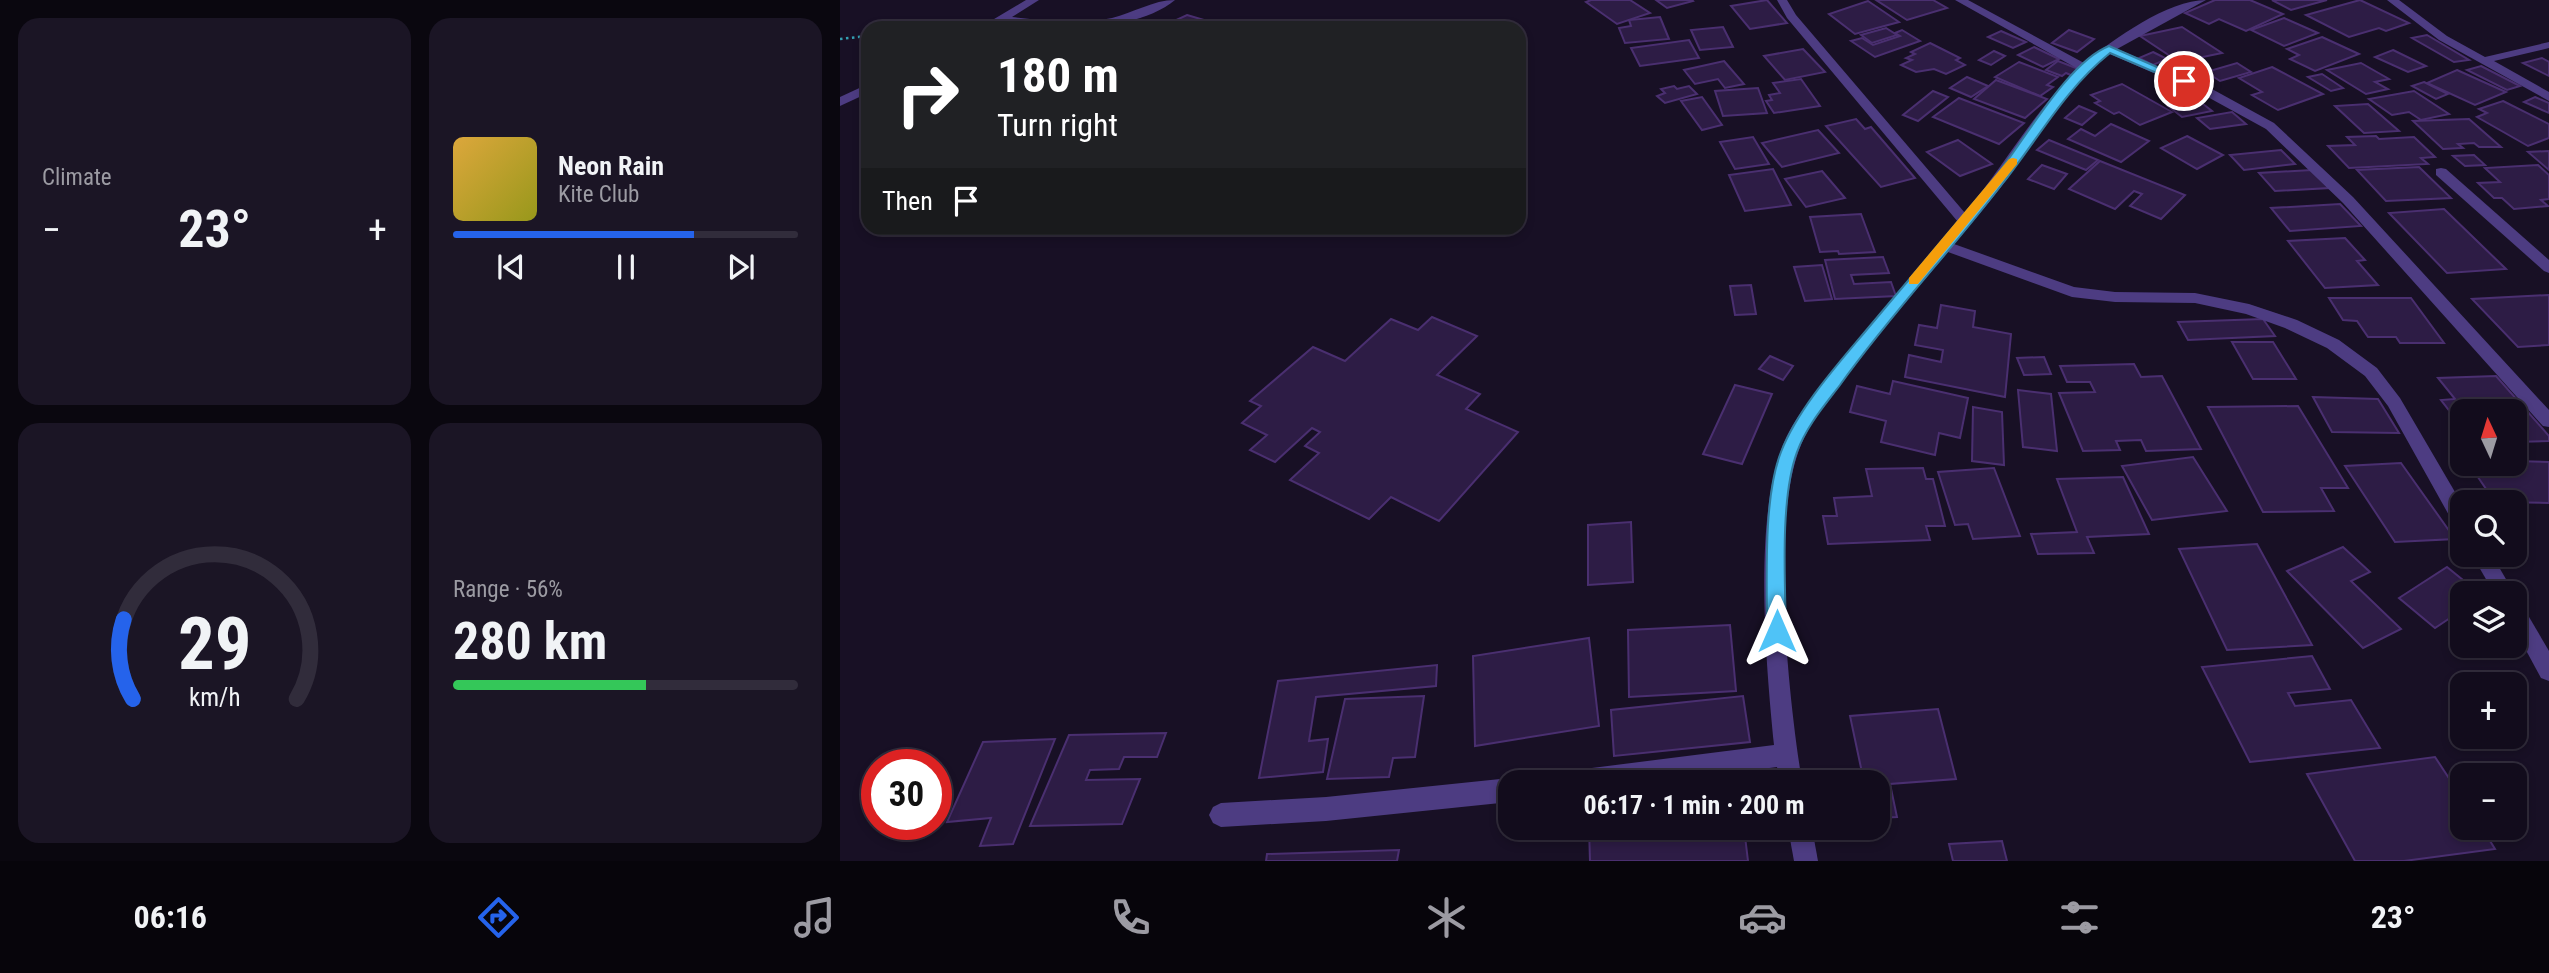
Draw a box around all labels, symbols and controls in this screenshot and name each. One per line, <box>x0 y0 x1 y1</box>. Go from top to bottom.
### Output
text: 180 m <box>997 47 1119 104</box>
icon: right <box>882 49 973 140</box>
pin <box>2154 51 2214 111</box>
icon: arrive <box>2165 62 2203 100</box>
text: Turn right <box>997 106 1118 144</box>
text: Neon Rain <box>558 151 664 181</box>
text: Climate <box>42 164 112 191</box>
text: Kite Club <box>558 181 639 208</box>
icon: arrive <box>947 182 985 220</box>
text: Then <box>882 186 933 216</box>
text: 23° <box>178 199 251 260</box>
text: − <box>42 208 61 252</box>
text: + <box>368 208 387 252</box>
icon: previous <box>492 248 530 286</box>
icon: pause <box>607 248 645 286</box>
icon: next <box>722 248 760 286</box>
north arrow <box>2450 399 2527 476</box>
map controls <box>2450 399 2527 840</box>
button: search <box>2450 490 2527 567</box>
text: Range · 56% <box>453 576 563 603</box>
button: layers <box>2450 581 2527 658</box>
position arrow <box>1740 594 1814 668</box>
text: 29 <box>178 601 251 687</box>
text: 280 km <box>453 611 607 672</box>
button: + <box>2450 672 2527 749</box>
text: km/h <box>189 683 240 712</box>
speed limit sign: 30 <box>861 749 952 840</box>
button: − <box>2450 763 2527 840</box>
text: 06:17 · 1 min · 200 m <box>1584 790 1804 820</box>
icon: directions <box>474 893 523 942</box>
icon: music <box>790 893 839 942</box>
icon: phone <box>1106 893 1155 942</box>
icon: climate <box>1422 893 1471 942</box>
icon: car <box>1738 893 1787 942</box>
icon: filters <box>2055 893 2104 942</box>
text: 06:16 <box>134 898 207 936</box>
text: 23° <box>2371 898 2415 936</box>

